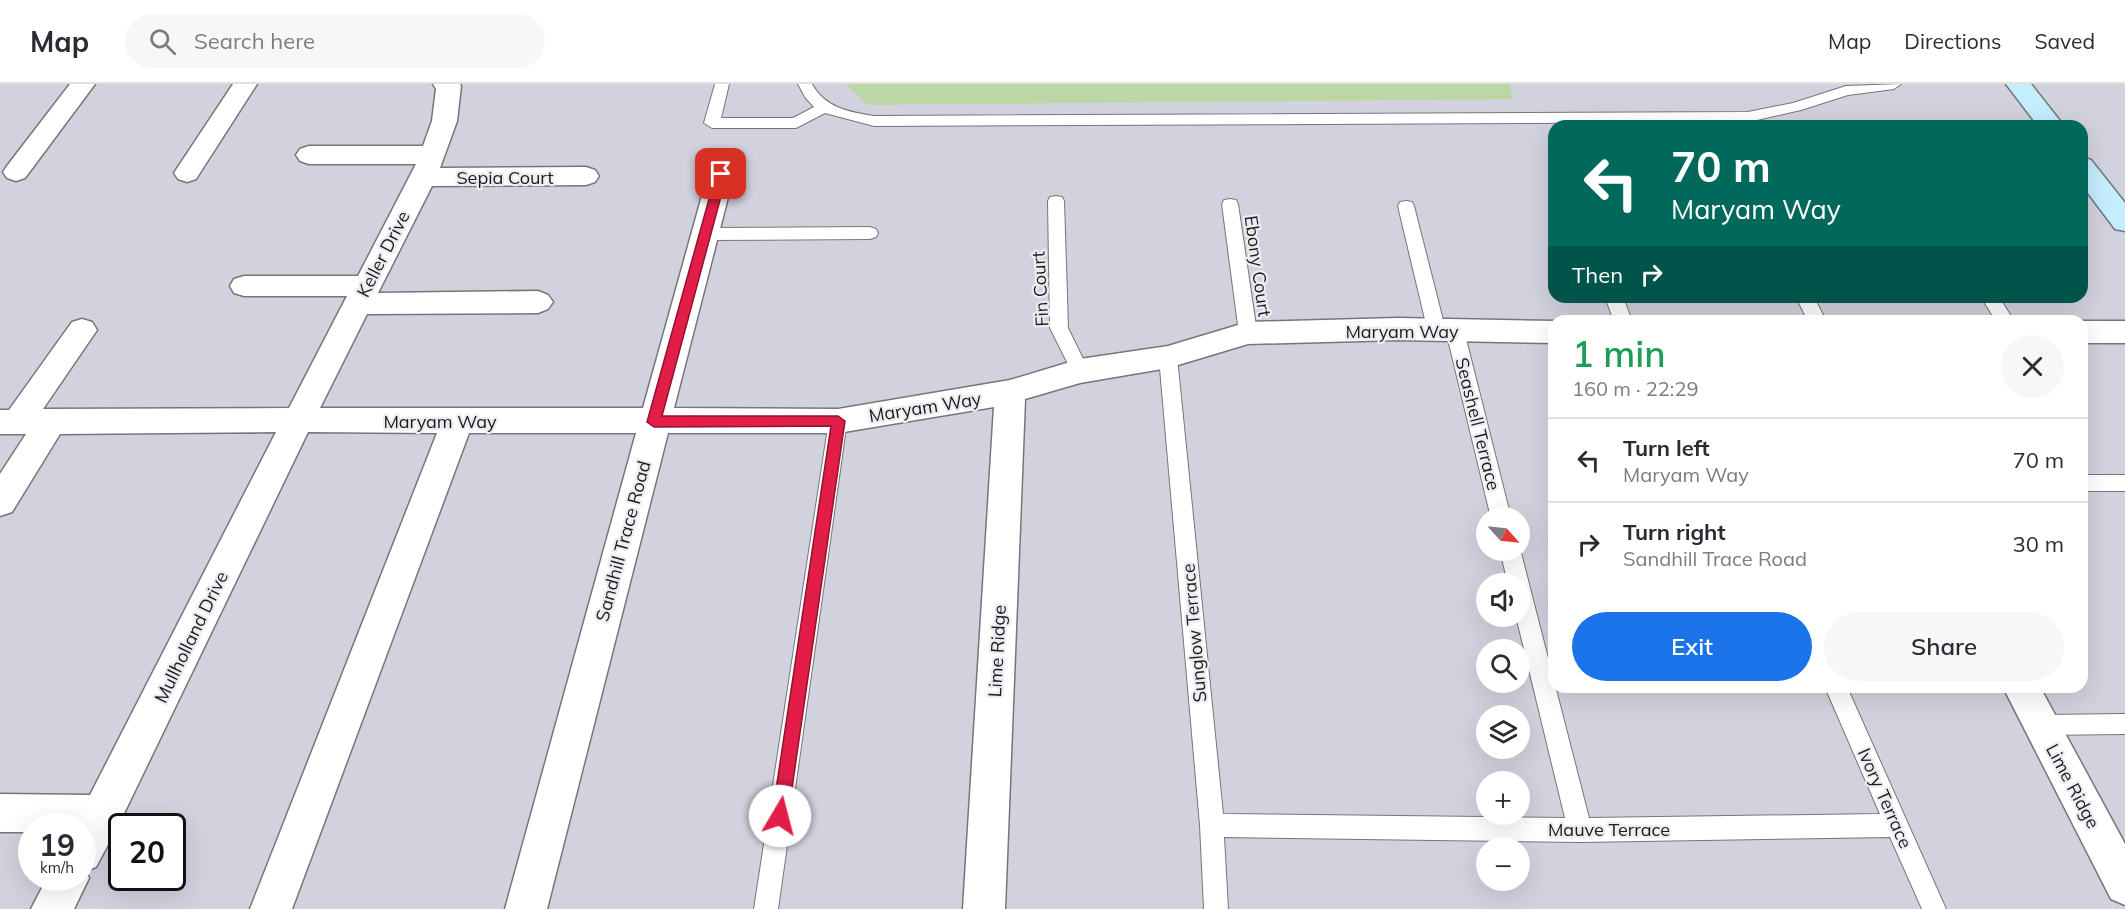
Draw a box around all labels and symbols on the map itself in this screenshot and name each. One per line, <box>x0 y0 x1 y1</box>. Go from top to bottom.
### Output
pin <box>695 148 746 199</box>
street label: Sepia Court <box>456 166 554 189</box>
street label: Keller Drive <box>351 207 415 301</box>
street label: Ebony Court <box>1240 214 1276 318</box>
street label: Fin Court <box>1027 251 1053 327</box>
street label: Maryam Way <box>1345 320 1459 343</box>
street label: Seashell Terrace <box>1450 355 1506 493</box>
street label: Maryam Way <box>867 387 983 427</box>
street label: Maryam Way <box>383 410 497 433</box>
street label: Sandhill Trace Road <box>590 458 656 624</box>
north arrow <box>1476 507 1530 561</box>
street label: Sunglow Terrace <box>1176 563 1212 703</box>
street label: Mullholland Drive <box>149 567 233 707</box>
street label: Lime Ridge <box>983 604 1011 698</box>
street label: Lime Ridge <box>2041 740 2105 832</box>
street label: Ivory Terrace <box>1853 744 1917 852</box>
position arrow <box>748 784 812 848</box>
speed limit sign: 20 <box>108 813 186 891</box>
street label: Mauve Terrace <box>1548 818 1670 841</box>

